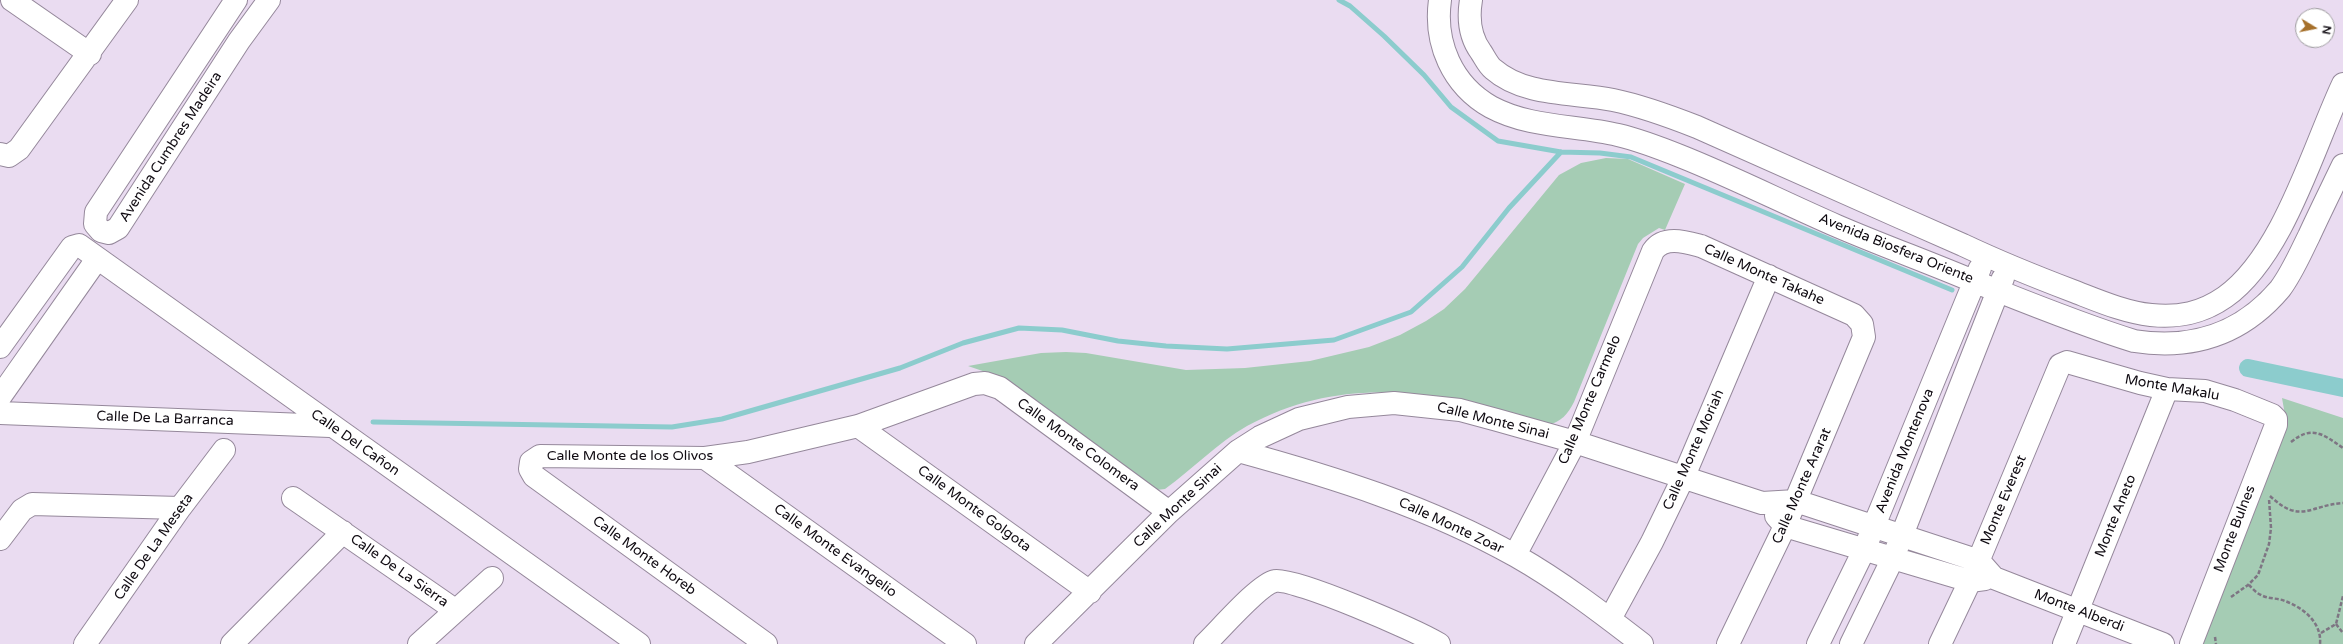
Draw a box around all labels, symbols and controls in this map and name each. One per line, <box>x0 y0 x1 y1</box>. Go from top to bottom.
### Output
north arrow <box>2295 8 2335 48</box>
text: N <box>2319 25 2333 35</box>
street label: Avenida Cumbres Madeira <box>116 69 226 225</box>
street label: Avenida Biosfera Oriente <box>1816 210 1976 288</box>
street label: Calle Monte Takahe <box>1701 241 1827 309</box>
street label: Calle Monte Carmelo <box>1555 333 1625 467</box>
street label: Monte Makalu <box>2123 371 2221 405</box>
street label: Avenida Montenova <box>1872 386 1938 516</box>
street label: Calle Monte Moriah <box>1660 387 1728 513</box>
street label: Calle Monte Colomera <box>1014 395 1142 495</box>
street label: Calle Monte Sinai <box>1435 399 1551 443</box>
street label: Calle Del Cañon <box>307 406 403 480</box>
street label: Calle De La Barranca <box>96 408 234 430</box>
street label: Calle Monte Ararat <box>1769 425 1835 547</box>
street label: Calle Monte de los Olivos <box>547 448 713 464</box>
street label: Monte Everest <box>1978 453 2030 547</box>
street label: Calle Monte Sinai <box>1130 461 1226 551</box>
street label: Calle Monte Golgota <box>914 462 1034 556</box>
street label: Monte Aneto <box>2092 472 2140 560</box>
street label: Monte Bulnes <box>2211 483 2259 575</box>
street label: Calle De La Meseta <box>111 490 197 604</box>
street label: Calle Monte Zoar <box>1396 494 1506 558</box>
street label: Calle Monte Evangelio <box>770 501 900 601</box>
street label: Calle Monte Horeb <box>589 513 699 599</box>
street label: Calle De La Sierra <box>347 531 451 611</box>
street label: Monte Alberdi <box>2032 586 2126 636</box>

